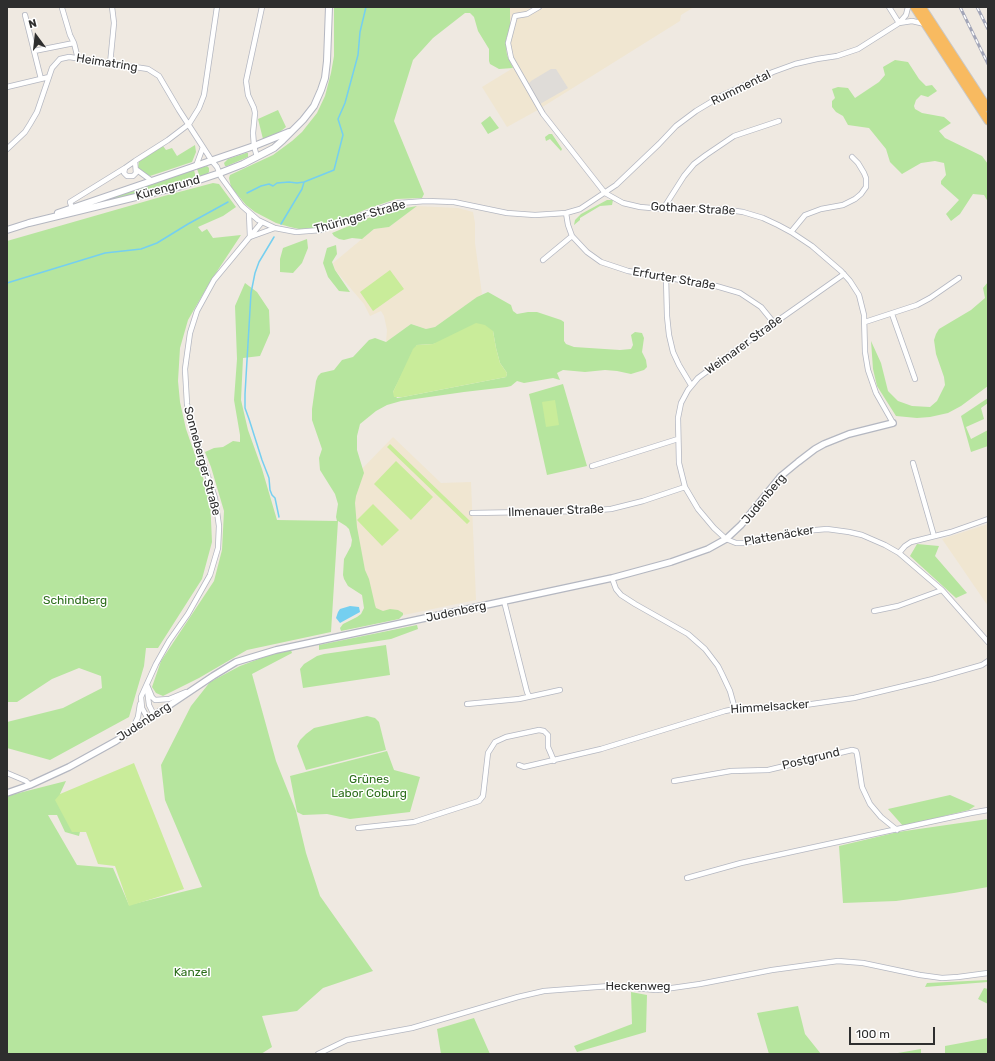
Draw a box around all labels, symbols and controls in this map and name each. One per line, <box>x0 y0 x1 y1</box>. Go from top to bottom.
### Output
north arrow <box>16 16 56 56</box>
text: N <box>27 17 38 31</box>
street label: Heimatring <box>75 51 139 75</box>
street label: Rummental <box>709 67 773 109</box>
street label: Kürengrund <box>134 173 202 203</box>
street label: Thüringer Straße <box>313 197 407 237</box>
street label: Gothaer Straße <box>650 200 736 218</box>
street label: Erfurter Straße <box>631 265 717 293</box>
street label: Weimarer Straße <box>703 312 785 378</box>
street label: Sonneberger Straße <box>181 405 223 517</box>
street label: Judenberg <box>739 471 789 527</box>
street label: Ilmenauer Straße <box>508 502 604 520</box>
street label: Plattenäcker <box>743 523 815 549</box>
park label: Schindberg <box>43 594 107 608</box>
street label: Judenberg <box>424 599 488 625</box>
street label: Himmelsacker <box>730 697 810 717</box>
street label: Judenberg <box>114 699 174 745</box>
street label: Postgrund <box>781 745 841 773</box>
park label: Grünes Labor Coburg <box>331 773 407 801</box>
park label: Kanzel <box>174 966 210 980</box>
street label: Heckenweg <box>605 980 671 994</box>
scale bar <box>851 1019 937 1045</box>
text: 100 m <box>856 1027 890 1041</box>

